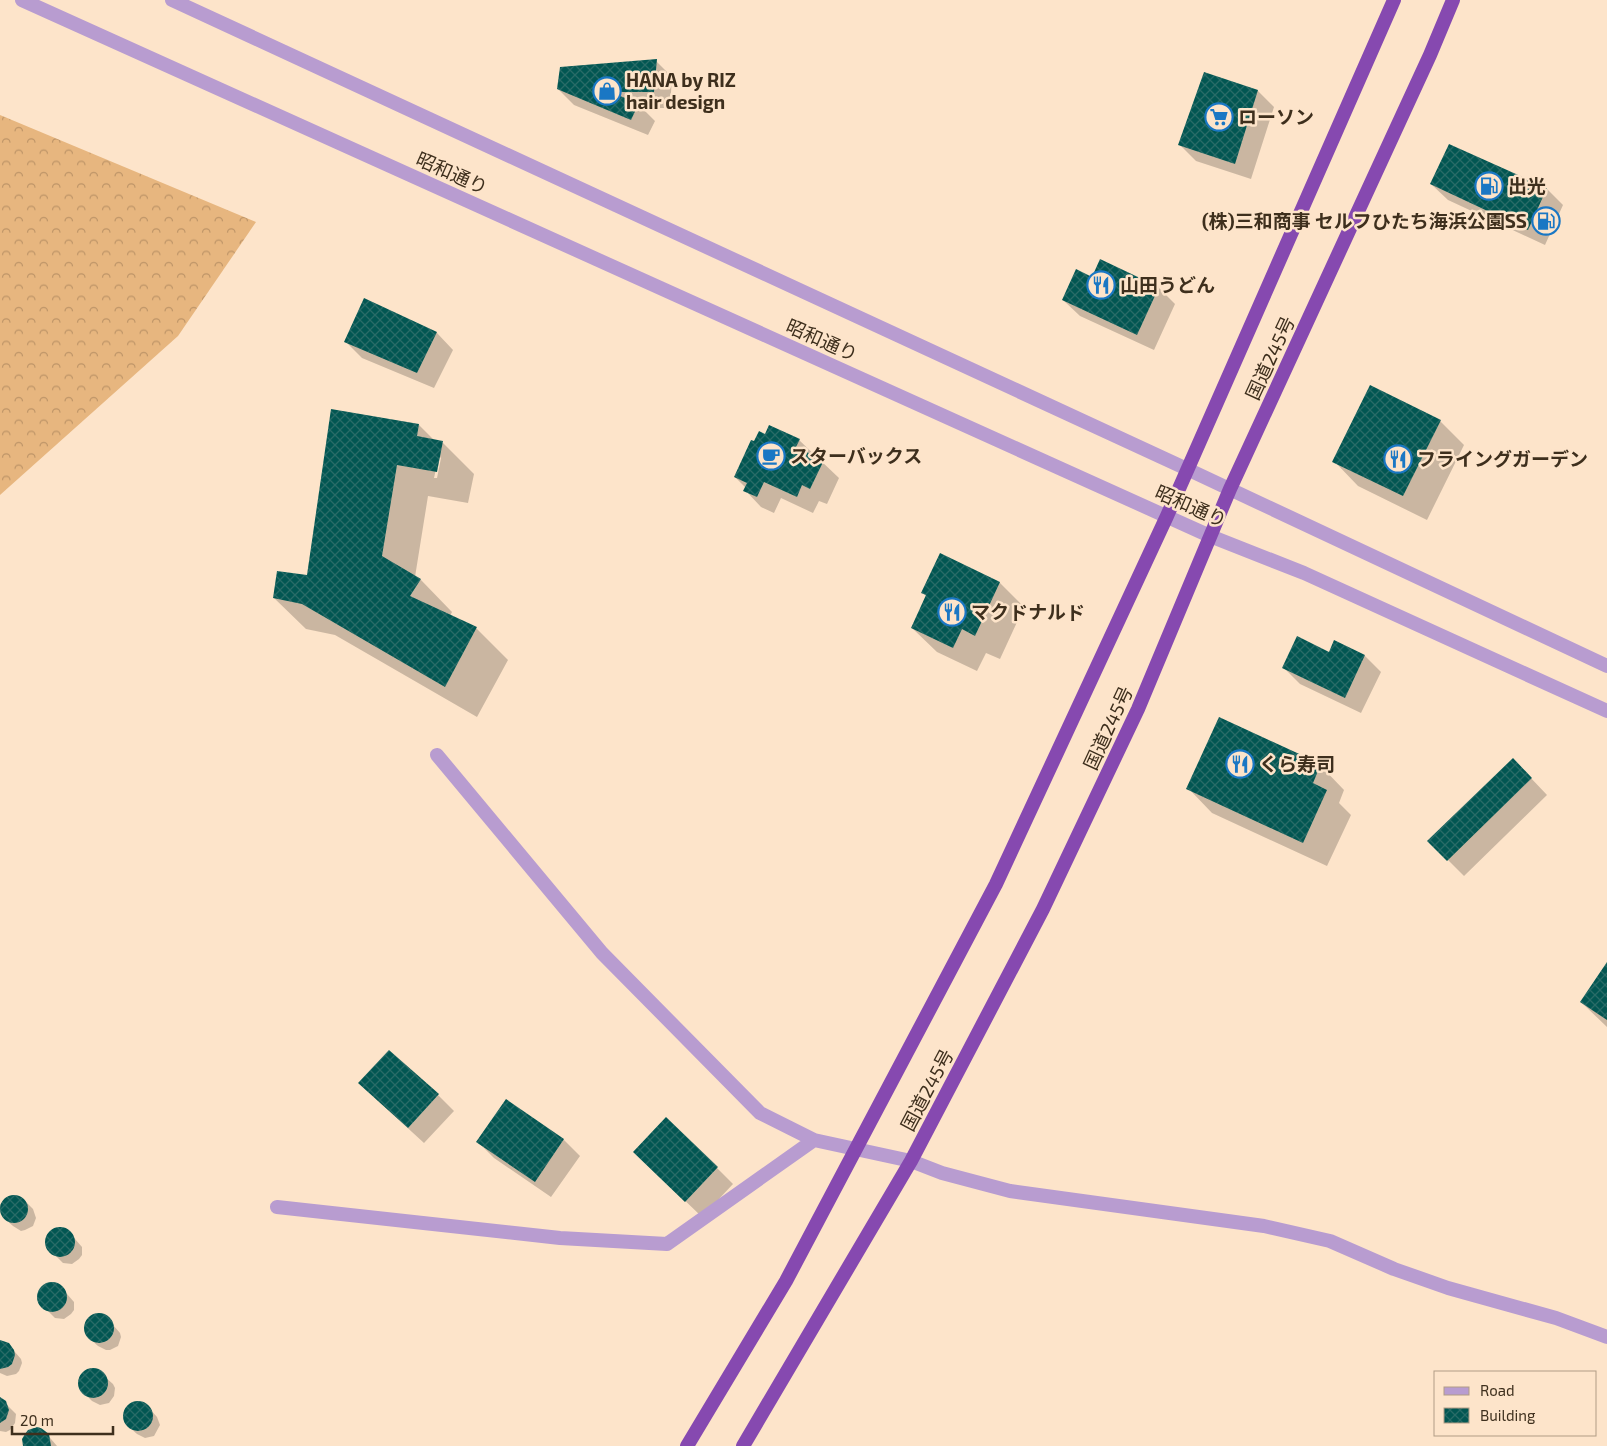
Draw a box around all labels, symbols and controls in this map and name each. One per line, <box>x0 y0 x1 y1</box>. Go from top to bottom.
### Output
place label: HANA by RIZ hair design <box>626 68 736 113</box>
shop icon: HANA by RIZ hair design <box>592 76 622 106</box>
supermarket icon: ローソン <box>1204 102 1234 132</box>
place label: ローソン <box>1238 105 1314 128</box>
street label: 昭和通り <box>413 147 492 199</box>
fuel station icon: 出光 <box>1474 171 1504 201</box>
place label: 出光 <box>1508 174 1546 197</box>
fuel station icon: (株)三和商事 セルフひたち海浜公園SS <box>1531 206 1561 236</box>
place label: (株)三和商事 セルフひたち海浜公園SS <box>1202 209 1527 232</box>
restaurant icon: 山田うどん <box>1086 270 1116 300</box>
place label: 山田うどん <box>1120 273 1215 296</box>
street label: 国道245号 <box>1240 312 1299 403</box>
street label: 昭和通り <box>783 314 862 366</box>
cafe icon: スターバックス <box>756 441 786 471</box>
place label: スターバックス <box>790 444 922 467</box>
restaurant icon: フライングガーデン <box>1383 444 1413 474</box>
place label: フライングガーデン <box>1417 447 1588 470</box>
street label: 昭和通り <box>1152 480 1231 532</box>
restaurant icon: マクドナルド <box>937 597 967 627</box>
place label: マクドナルド <box>971 600 1085 623</box>
street label: 国道245号 <box>1078 682 1137 773</box>
restaurant icon: くら寿司 <box>1225 749 1255 779</box>
place label: くら寿司 <box>1259 752 1335 775</box>
street label: 国道245号 <box>895 1045 958 1135</box>
legend <box>1434 1371 1597 1436</box>
text: Road <box>1480 1381 1515 1399</box>
scale bar <box>12 1404 114 1436</box>
text: Building <box>1480 1406 1536 1424</box>
text: 20 m <box>20 1411 54 1429</box>

